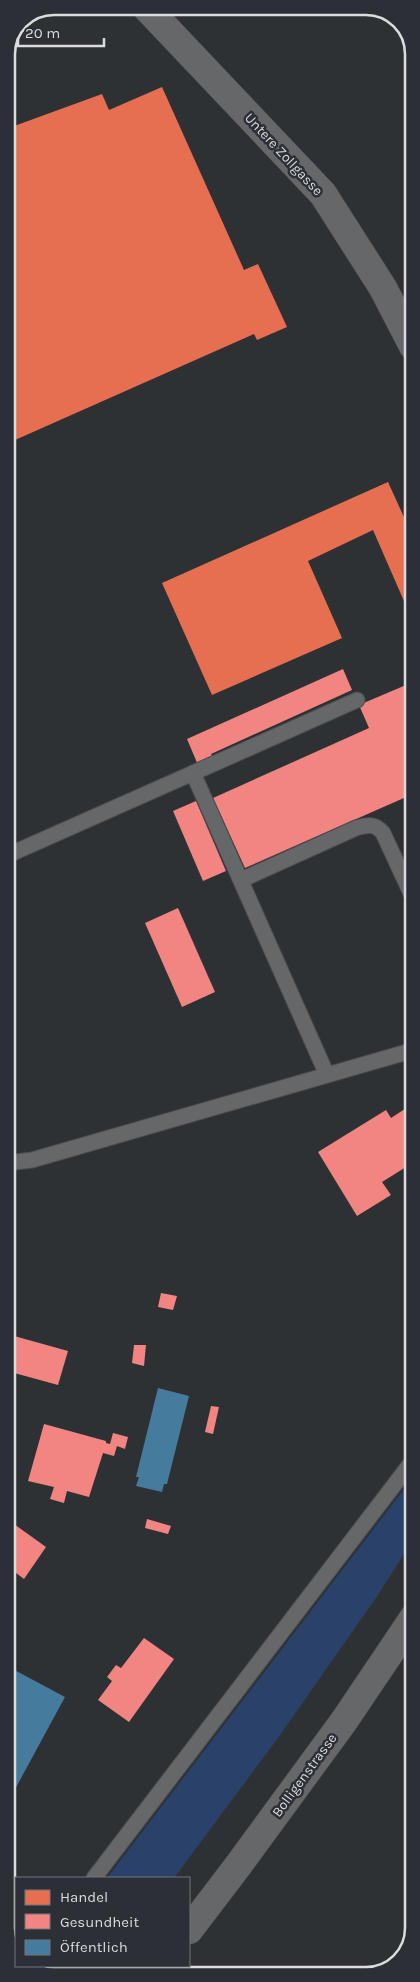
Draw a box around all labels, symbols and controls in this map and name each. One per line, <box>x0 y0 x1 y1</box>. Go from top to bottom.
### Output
scale bar <box>18 15 104 47</box>
text: 20 m <box>25 24 60 42</box>
street label: Untere Zollgasse <box>241 109 326 199</box>
street label: Bolligenstrasse <box>268 1730 340 1820</box>
legend <box>15 1877 190 1967</box>
text: Handel <box>60 1888 108 1906</box>
text: Gesundheit <box>60 1913 139 1931</box>
text: Öffentlich <box>60 1938 128 1956</box>

